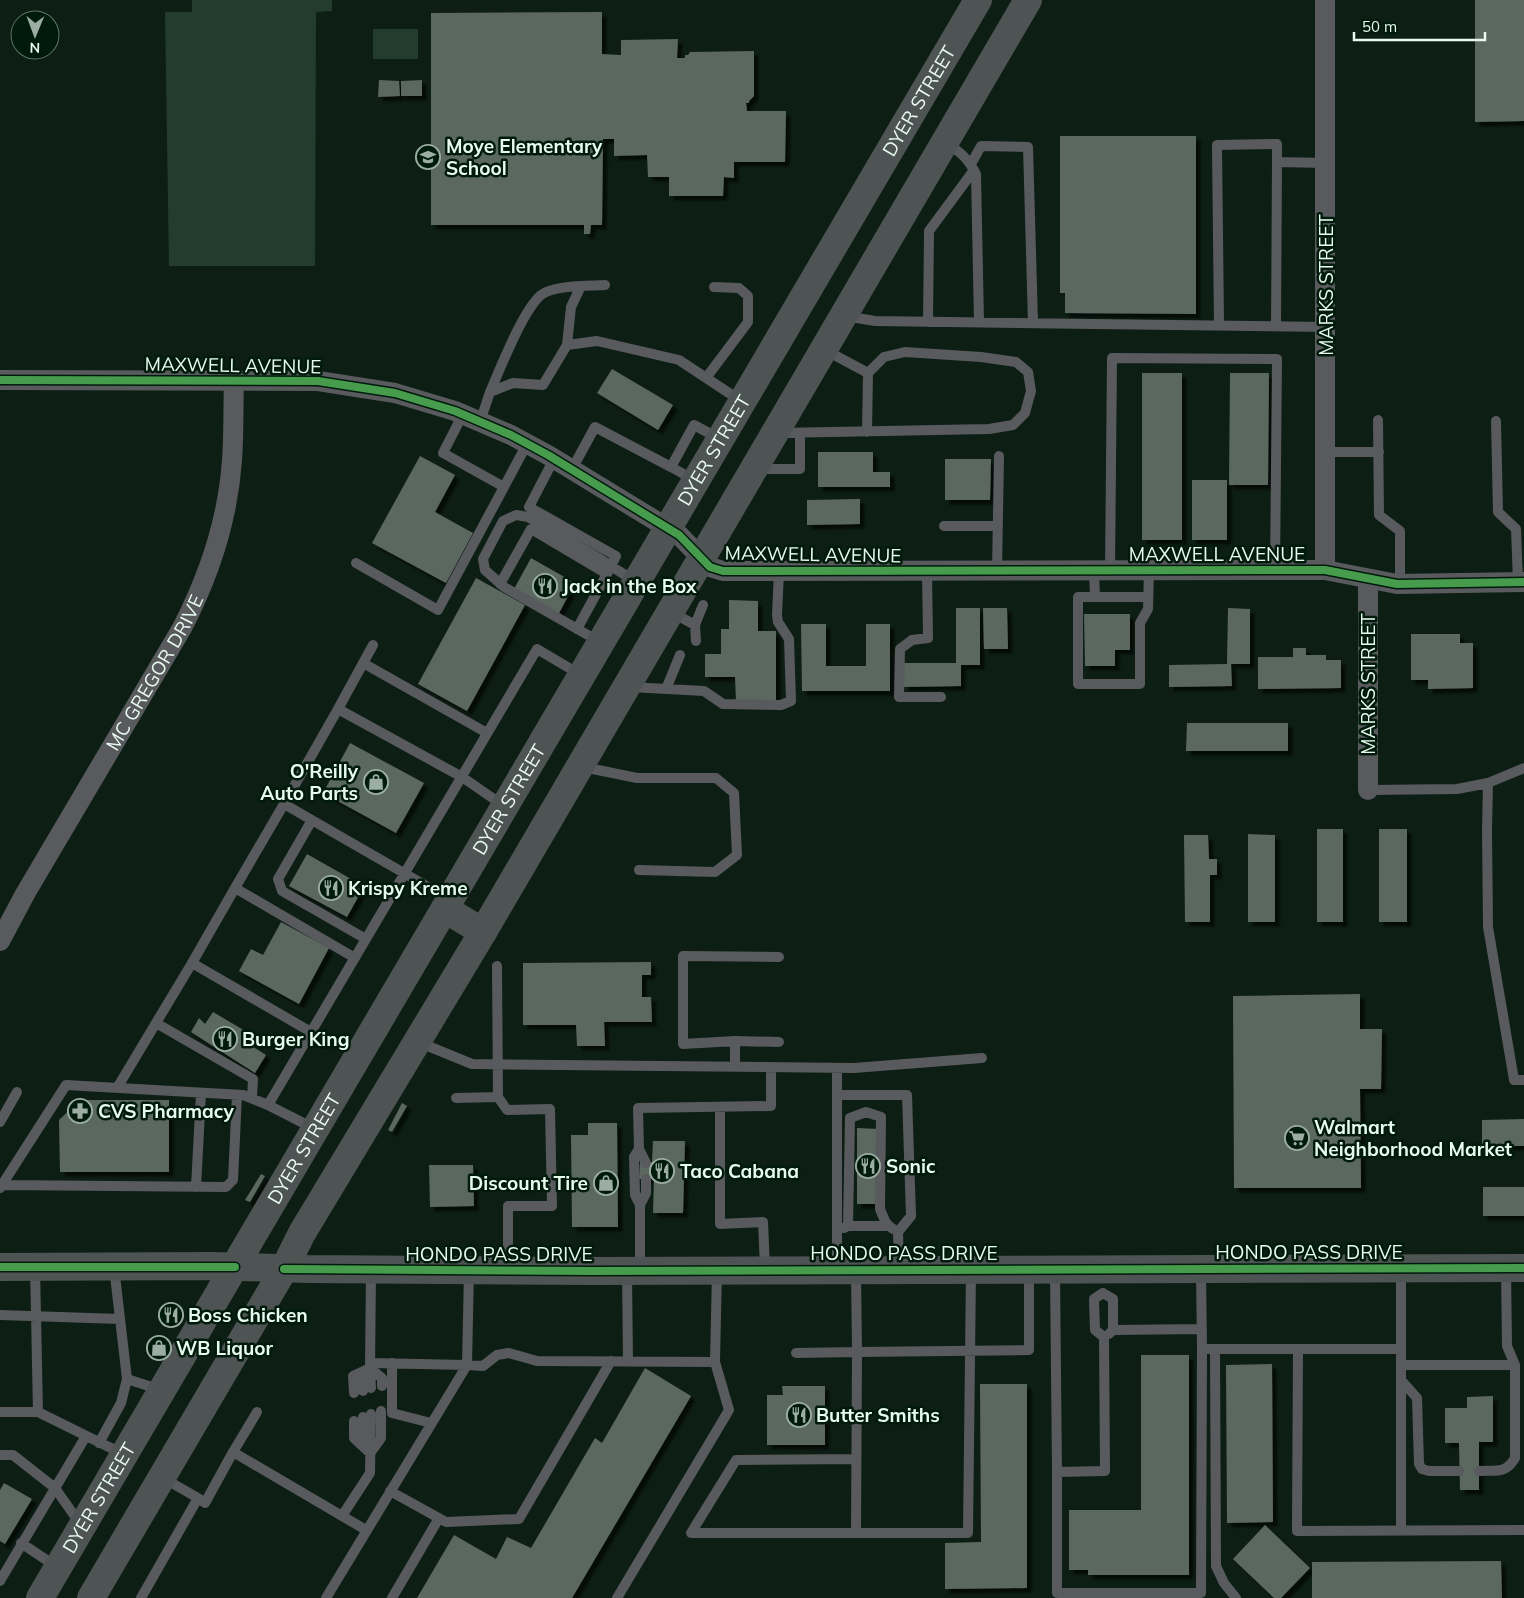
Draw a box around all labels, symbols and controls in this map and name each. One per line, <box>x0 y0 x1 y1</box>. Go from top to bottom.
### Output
north arrow <box>10 10 60 60</box>
scale bar <box>1354 10 1485 42</box>
text: 50 m <box>1362 17 1397 36</box>
text: N <box>29 39 40 57</box>
street label: DYER STREET <box>877 41 961 161</box>
place label: Moye Elementary School <box>446 134 603 180</box>
school or university icon: Moye Elementary School <box>415 144 441 170</box>
street label: MARKS STREET <box>1314 214 1338 356</box>
street label: MAXWELL AVENUE <box>144 351 322 379</box>
street label: DYER STREET <box>672 390 756 510</box>
street label: MAXWELL AVENUE <box>724 540 902 568</box>
street label: MAXWELL AVENUE <box>1129 542 1305 566</box>
restaurant icon: Jack in the Box <box>532 573 558 599</box>
place label: Jack in the Box <box>562 574 697 598</box>
street label: MC GREGOR DRIVE <box>100 591 208 755</box>
street label: MARKS STREET <box>1356 613 1380 755</box>
street label: DYER STREET <box>467 739 551 859</box>
place label: O'Reilly Auto Parts <box>260 759 359 805</box>
shop icon: O'Reilly Auto Parts <box>363 769 389 795</box>
restaurant icon: Krispy Kreme <box>318 875 344 901</box>
place label: Krispy Kreme <box>348 876 468 900</box>
restaurant icon: Burger King <box>212 1026 238 1052</box>
place label: Burger King <box>242 1027 350 1051</box>
street label: DYER STREET <box>262 1089 346 1208</box>
pharmacy icon: CVS Pharmacy <box>67 1098 93 1124</box>
place label: CVS Pharmacy <box>98 1099 235 1123</box>
place label: Walmart Neighborhood Market <box>1314 1115 1512 1161</box>
supermarket icon: Walmart Neighborhood Market <box>1284 1125 1310 1151</box>
restaurant icon: Sonic <box>855 1153 881 1179</box>
place label: Sonic <box>886 1154 936 1178</box>
restaurant icon: Taco Cabana <box>649 1158 675 1184</box>
place label: Taco Cabana <box>680 1159 799 1183</box>
shop icon: Discount Tire <box>593 1170 619 1196</box>
place label: Discount Tire <box>469 1171 588 1195</box>
street label: HONDO PASS DRIVE <box>1215 1240 1403 1264</box>
street label: HONDO PASS DRIVE <box>810 1241 998 1265</box>
street label: HONDO PASS DRIVE <box>405 1242 593 1266</box>
restaurant icon: Boss Chicken <box>158 1302 184 1328</box>
place label: Boss Chicken <box>188 1303 308 1327</box>
shop icon: WB Liquor <box>146 1335 172 1361</box>
place label: WB Liquor <box>176 1336 274 1360</box>
restaurant icon: Butter Smiths <box>786 1402 812 1428</box>
place label: Butter Smiths <box>816 1403 940 1427</box>
street label: DYER STREET <box>57 1438 141 1558</box>

